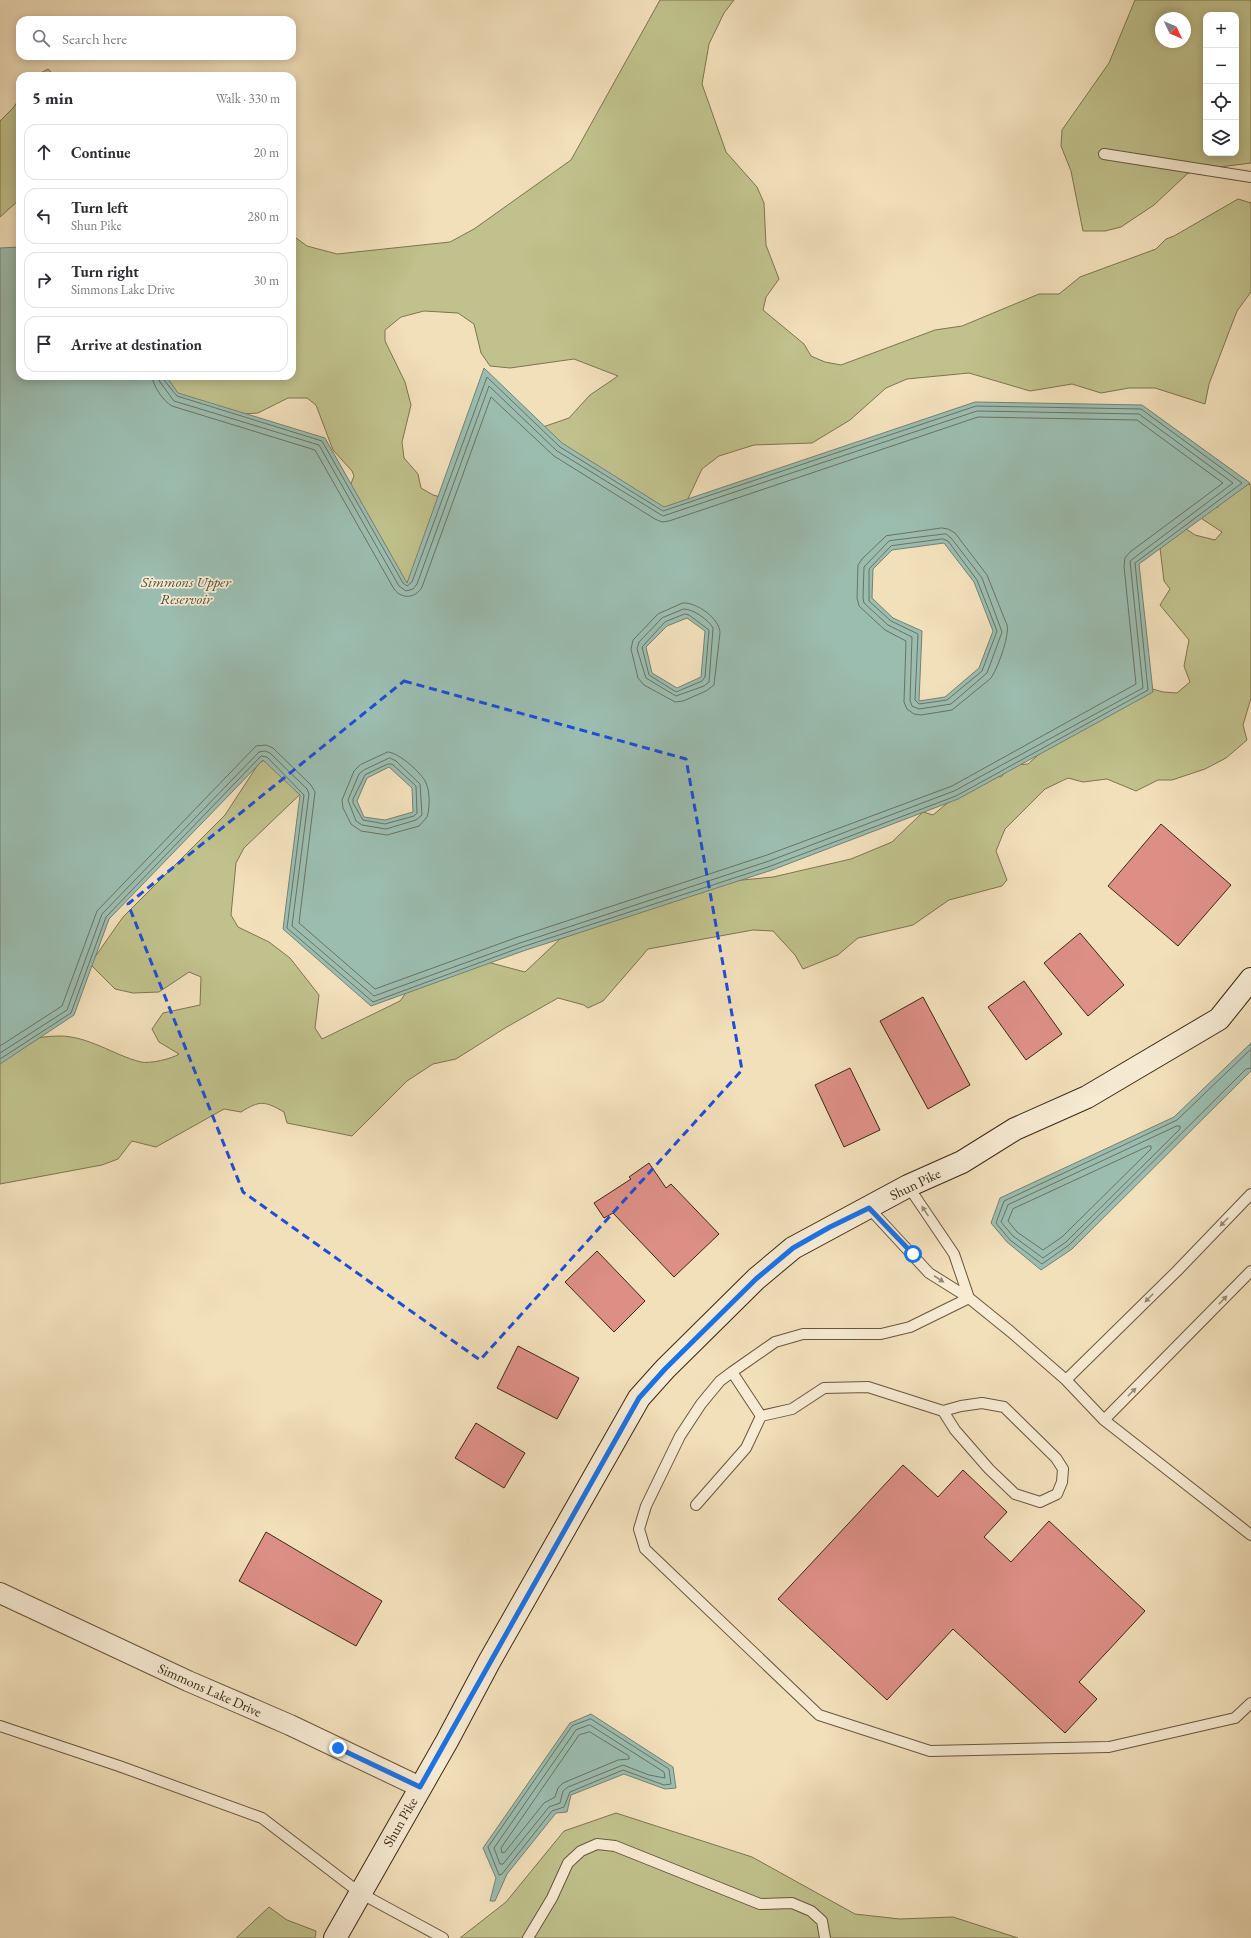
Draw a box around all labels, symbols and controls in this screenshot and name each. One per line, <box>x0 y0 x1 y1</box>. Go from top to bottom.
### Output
north arrow <box>1155 12 1191 48</box>
map controls <box>1203 12 1239 156</box>
button: + <box>1203 12 1239 48</box>
search box <box>16 16 296 60</box>
icon: search <box>30 27 52 49</box>
text: Search here <box>62 29 127 48</box>
button: − <box>1203 48 1239 84</box>
button: locate <box>1203 84 1239 120</box>
text: 5 min <box>32 87 73 109</box>
text: Walk · 330 m <box>216 90 280 107</box>
button: layers <box>1203 120 1239 156</box>
icon: ahead <box>33 141 55 163</box>
text: Continue <box>71 143 131 162</box>
text: 20 m <box>254 144 279 161</box>
text: Turn left <box>71 198 128 217</box>
icon: left <box>33 205 55 227</box>
text: 280 m <box>248 208 279 225</box>
text: Shun Pike <box>71 217 122 234</box>
text: Turn right <box>71 262 139 281</box>
icon: right <box>33 269 55 291</box>
text: 30 m <box>254 272 279 289</box>
text: Simmons Lake Drive <box>71 281 175 298</box>
icon: arrive <box>33 333 55 355</box>
text: Arrive at destination <box>71 335 202 354</box>
water label: Simmons Upper Reservoir <box>140 572 232 608</box>
street label: Shun Pike <box>887 1164 944 1204</box>
one-way arrow <box>921 1206 929 1216</box>
one-way arrow <box>1219 1217 1229 1227</box>
route start <box>904 1245 922 1263</box>
one-way arrow <box>933 1275 944 1283</box>
one-way arrow <box>1144 1293 1154 1303</box>
one-way arrow <box>1218 1295 1228 1305</box>
one-way arrow <box>1127 1388 1137 1397</box>
street label: Simmons Lake Drive <box>155 1659 265 1721</box>
route end <box>329 1739 347 1757</box>
street label: Shun Pike <box>379 1793 422 1850</box>

